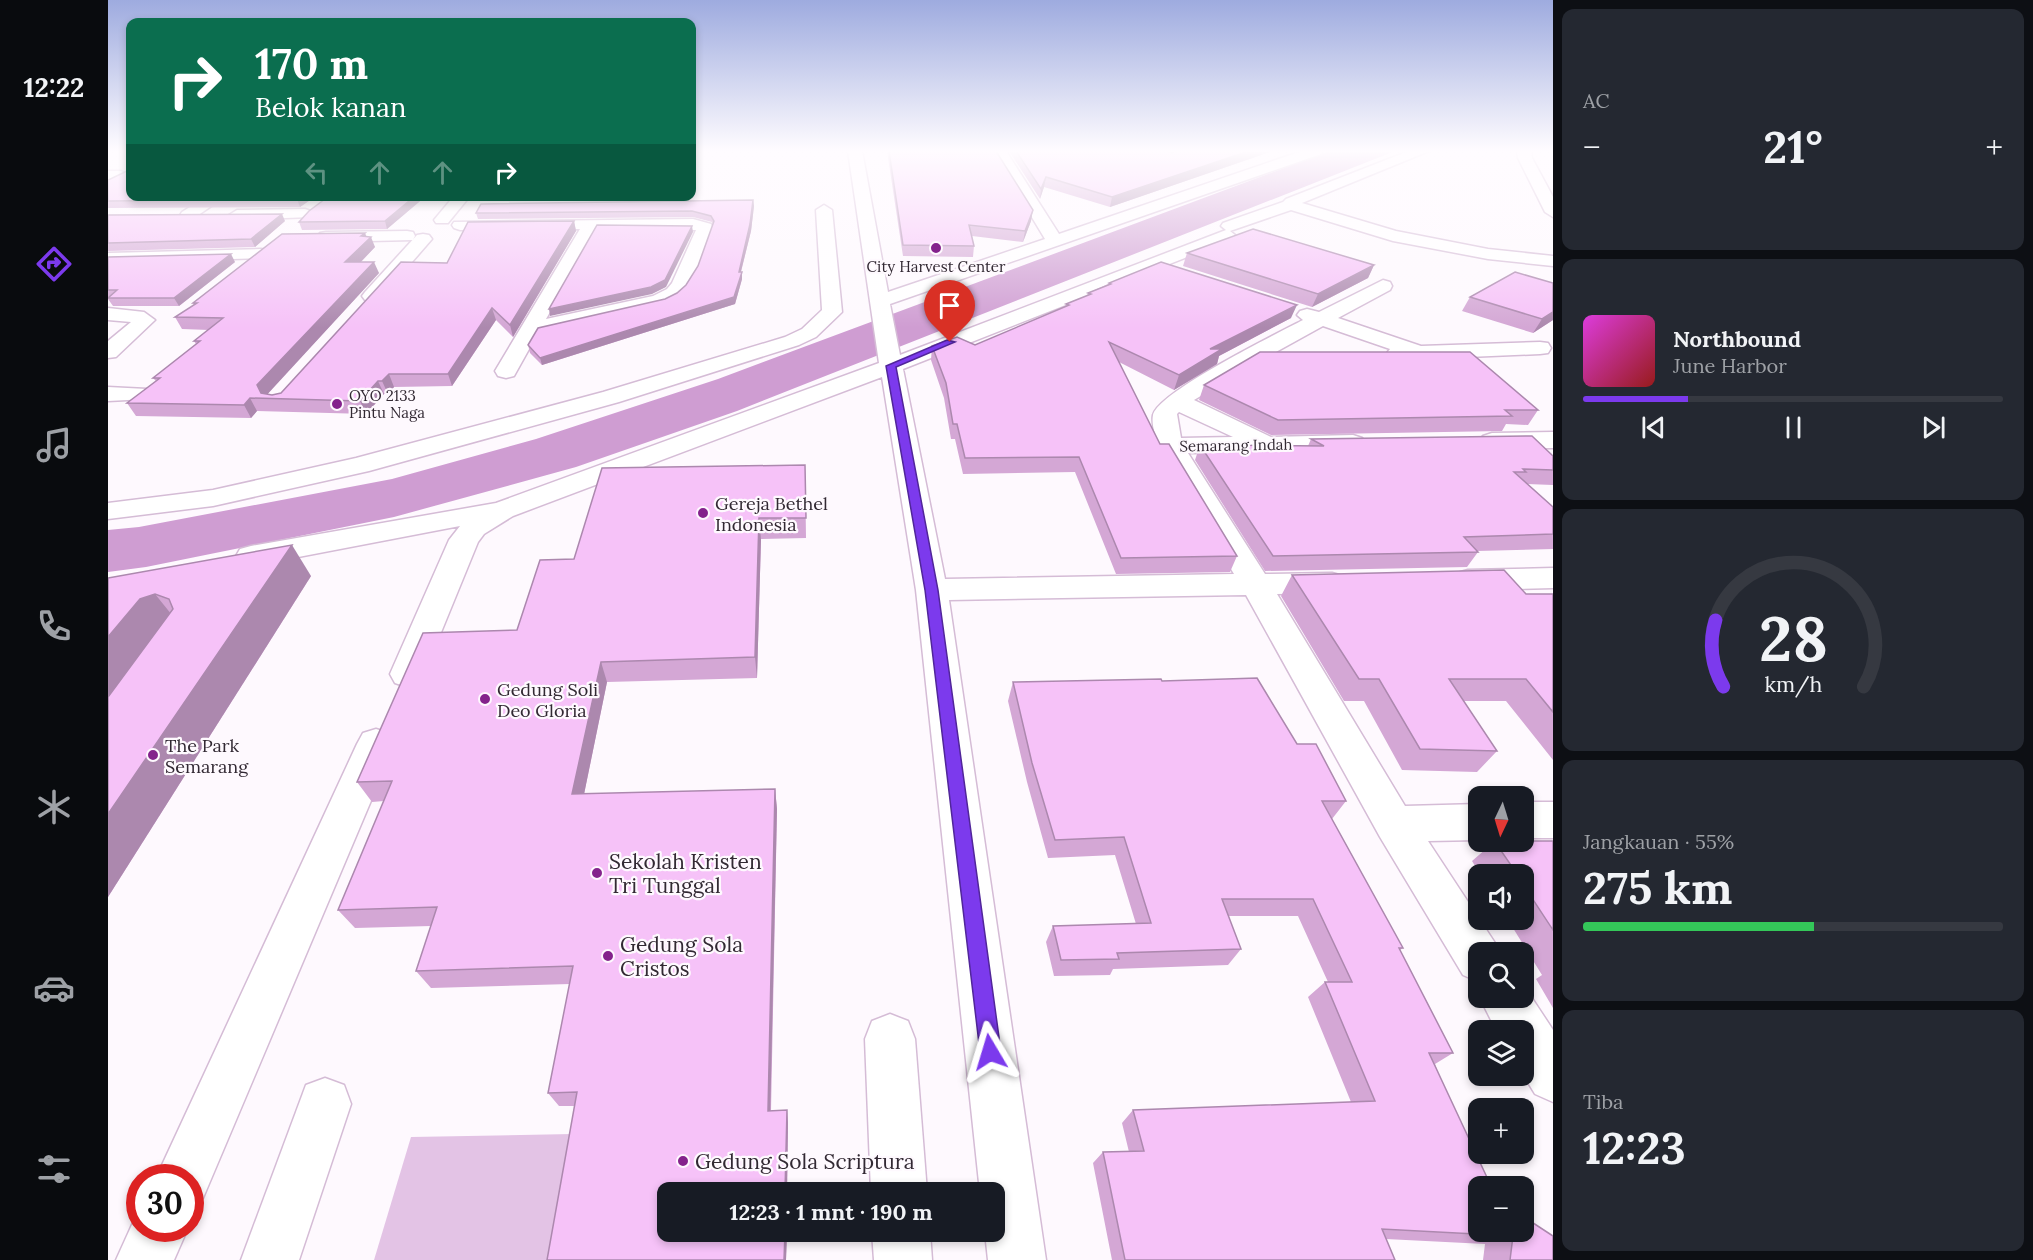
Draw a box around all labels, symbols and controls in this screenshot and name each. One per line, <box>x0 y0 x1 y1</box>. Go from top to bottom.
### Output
text: 170 m <box>255 37 368 91</box>
icon: right <box>156 42 234 120</box>
text: 12:22 <box>24 70 84 104</box>
text: AC <box>1583 88 1609 113</box>
text: Belok kanan <box>255 90 406 124</box>
text: 21° <box>1763 118 1823 175</box>
text: − <box>1583 126 1601 168</box>
text: + <box>1985 126 2003 168</box>
icon: left <box>300 156 333 189</box>
icon: ahead <box>363 156 396 189</box>
icon: ahead <box>426 156 459 189</box>
icon: right <box>489 156 522 189</box>
marker: City Harvest Center <box>929 241 943 255</box>
icon: directions <box>33 243 75 285</box>
place label: City Harvest Center <box>867 257 1006 276</box>
pin <box>924 280 975 342</box>
icon: arrive <box>933 289 966 322</box>
text: Northbound <box>1673 325 1801 353</box>
text: June Harbor <box>1673 353 1787 378</box>
place label: OYO 2133 Pintu Naga <box>349 386 425 422</box>
marker: OYO 2133 Pintu Naga <box>330 397 344 411</box>
icon: previous <box>1637 411 1670 444</box>
icon: pause <box>1777 411 1810 444</box>
icon: next <box>1917 411 1950 444</box>
icon: music <box>33 424 75 466</box>
street label: Semarang Indah <box>1179 435 1293 455</box>
place label: Gereja Bethel Indonesia <box>715 492 828 536</box>
marker: Gereja Bethel Indonesia <box>696 506 710 520</box>
text: 28 <box>1759 598 1827 678</box>
icon: phone <box>33 605 75 647</box>
text: km/h <box>1764 670 1822 698</box>
place label: Gedung Soli Deo Gloria <box>497 678 598 722</box>
marker: Gedung Soli Deo Gloria <box>478 692 492 706</box>
place label: The Park Semarang <box>165 734 249 778</box>
marker: The Park Semarang <box>146 748 160 762</box>
icon: climate <box>33 786 75 828</box>
north arrow <box>1468 786 1534 852</box>
map controls <box>1468 786 1534 1242</box>
text: Jangkauan · 55% <box>1583 829 1734 854</box>
place label: Sekolah Kristen Tri Tunggal <box>609 848 762 899</box>
text: 275 km <box>1583 859 1732 916</box>
button: sound <box>1468 864 1534 930</box>
marker: Sekolah Kristen Tri Tunggal <box>590 866 604 880</box>
place label: Gedung Sola Cristos <box>620 931 743 982</box>
button: search <box>1468 942 1534 1008</box>
marker: Gedung Sola Cristos <box>601 949 615 963</box>
icon: car <box>33 967 75 1009</box>
position arrow <box>958 1020 1022 1084</box>
button: layers <box>1468 1020 1534 1086</box>
text: Tiba <box>1583 1089 1623 1114</box>
button: + <box>1468 1098 1534 1164</box>
text: 12:23 <box>1583 1119 1686 1176</box>
icon: filters <box>33 1148 75 1190</box>
place label: Gedung Sola Scriptura <box>695 1148 915 1175</box>
marker: Gedung Sola Scriptura <box>676 1154 690 1168</box>
speed limit sign: 30 <box>126 1164 204 1242</box>
button: − <box>1468 1176 1534 1242</box>
text: 12:23 · 1 mnt · 190 m <box>730 1198 932 1226</box>

